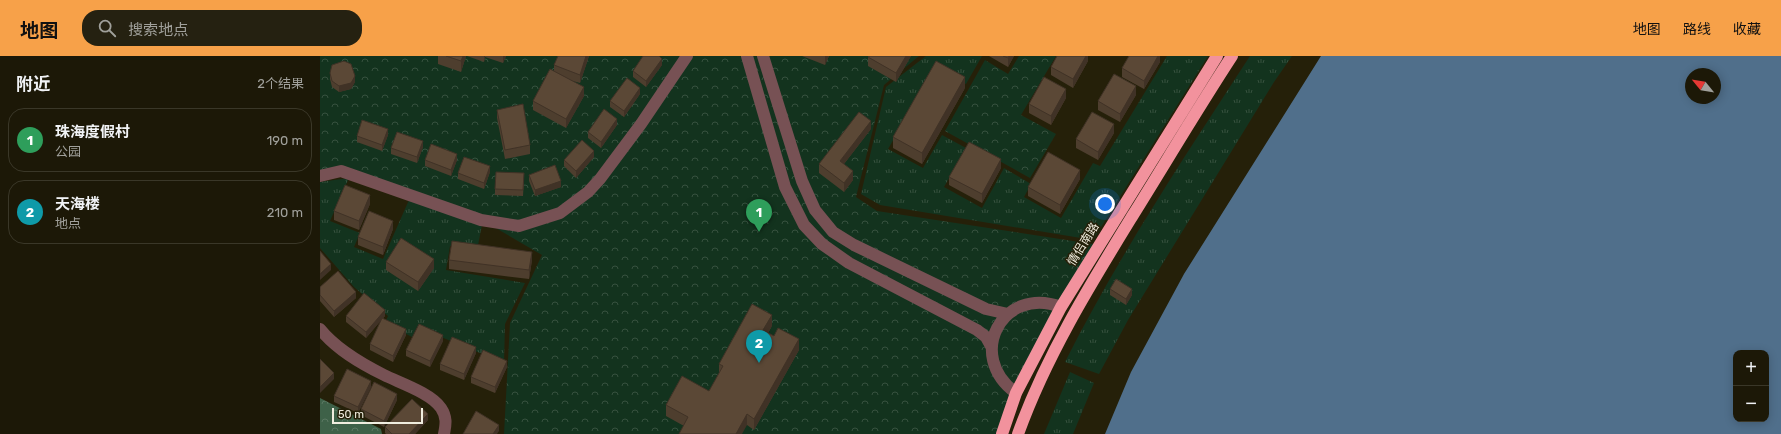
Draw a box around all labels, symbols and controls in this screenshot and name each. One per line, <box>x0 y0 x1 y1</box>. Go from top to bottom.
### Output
search box <box>82 10 362 46</box>
icon: search <box>96 17 118 39</box>
text: 地图 <box>20 19 58 42</box>
text: 搜索地点 <box>128 21 188 39</box>
text: 地图 <box>1633 21 1661 38</box>
text: 路线 <box>1683 21 1711 38</box>
text: 收藏 <box>1733 21 1761 38</box>
north arrow <box>1685 68 1721 104</box>
text: 附近 <box>16 74 50 94</box>
text: 2个结果 <box>257 76 304 91</box>
text: 珠海度假村 <box>55 123 130 141</box>
text: 1 <box>27 133 33 148</box>
text: 190 m <box>267 133 303 148</box>
text: 公园 <box>55 144 81 159</box>
your location <box>1095 194 1115 214</box>
text: 天海楼 <box>55 195 100 213</box>
pin: 1 <box>746 199 772 232</box>
text: 2 <box>26 205 34 220</box>
text: 210 m <box>267 205 303 220</box>
text: 地点 <box>55 216 81 231</box>
street label: 情侣南路 <box>1064 220 1102 268</box>
pin: 2 <box>746 330 772 363</box>
map controls <box>1733 350 1769 422</box>
button: + <box>1733 350 1769 386</box>
button: − <box>1733 386 1769 422</box>
scale bar <box>332 406 423 425</box>
text: 50 m <box>338 408 364 421</box>

